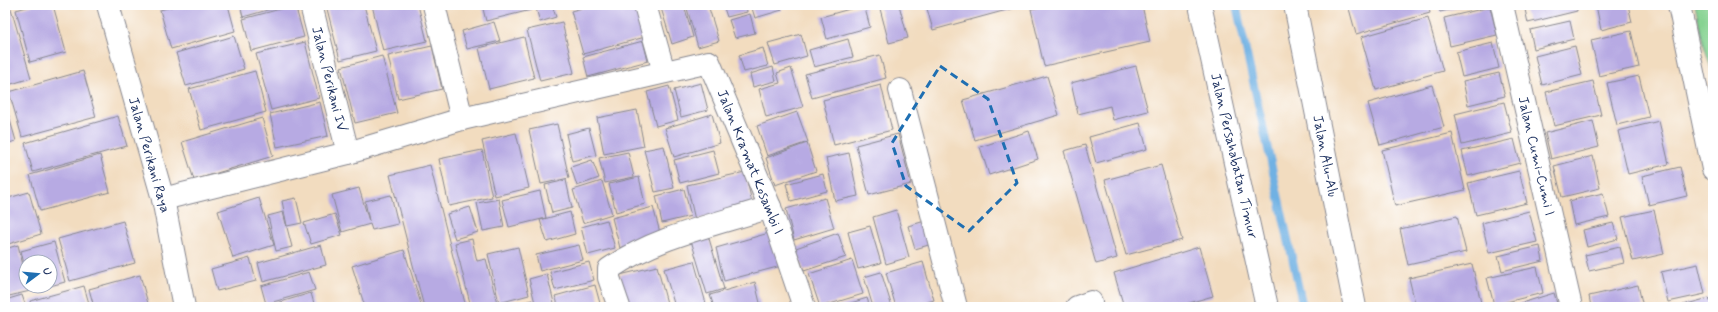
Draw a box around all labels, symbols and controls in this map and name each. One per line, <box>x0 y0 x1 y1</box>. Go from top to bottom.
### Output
street label: Jalan Perikani IV <box>307 25 351 133</box>
street label: Jalan Persahabatan Timur <box>1206 71 1262 241</box>
street label: Jalan Kramat Kosambi I <box>713 87 787 237</box>
street label: Jalan Perikani Raya <box>124 95 174 215</box>
street label: Jalan Cumi-Cumi I <box>1514 95 1558 217</box>
street label: Jalan Alu-Alu <box>1308 114 1342 199</box>
north arrow <box>18 254 58 294</box>
text: U <box>39 266 54 277</box>

